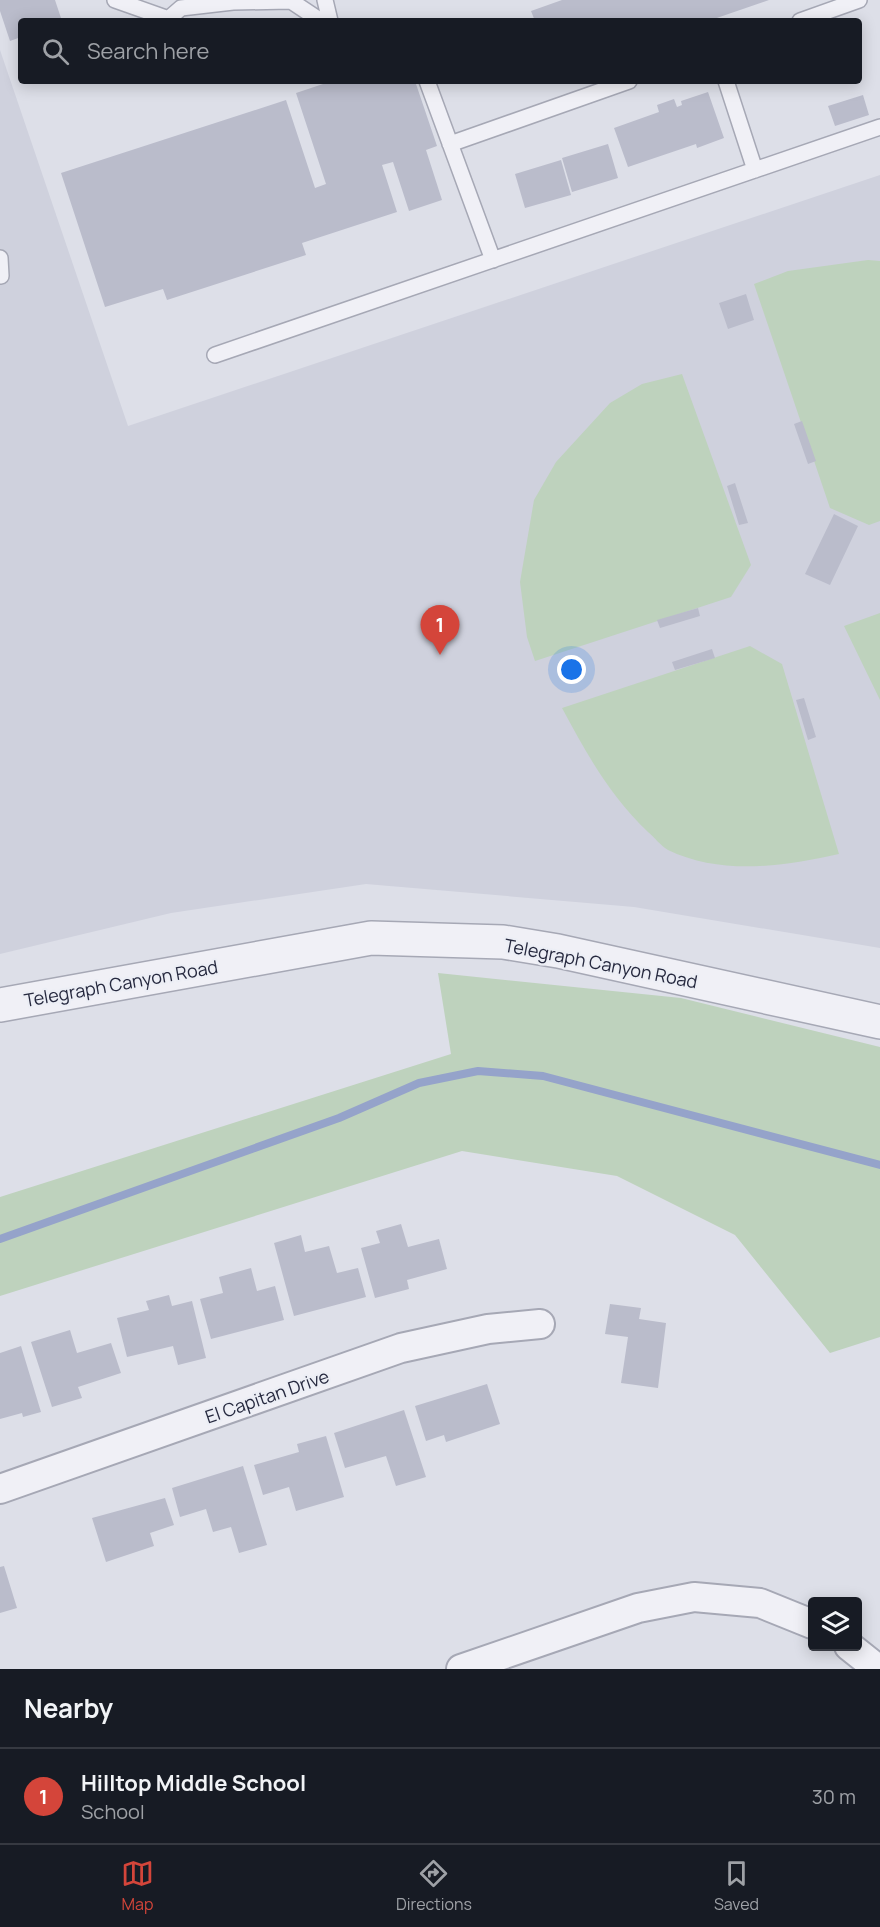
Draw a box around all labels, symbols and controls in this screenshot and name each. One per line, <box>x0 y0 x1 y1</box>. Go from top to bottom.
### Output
search box <box>18 18 862 84</box>
icon: search <box>39 35 72 68</box>
text: Search here <box>87 36 209 66</box>
pin: 1 <box>420 606 460 655</box>
your location <box>557 655 586 684</box>
street label: Telegraph Canyon Road <box>502 932 700 994</box>
street label: Telegraph Canyon Road <box>22 954 220 1012</box>
street label: El Capitan Drive <box>202 1364 332 1428</box>
map controls <box>808 1597 862 1651</box>
button: layers <box>808 1597 862 1651</box>
text: Nearby <box>24 1690 113 1726</box>
text: Hilltop Middle School <box>81 1768 306 1798</box>
text: 1 <box>39 1783 48 1810</box>
text: 30 m <box>812 1783 856 1810</box>
text: School <box>81 1798 145 1825</box>
tab: Map <box>121 1857 154 1915</box>
tab: Directions <box>396 1857 472 1915</box>
tab: Saved <box>714 1857 759 1915</box>

